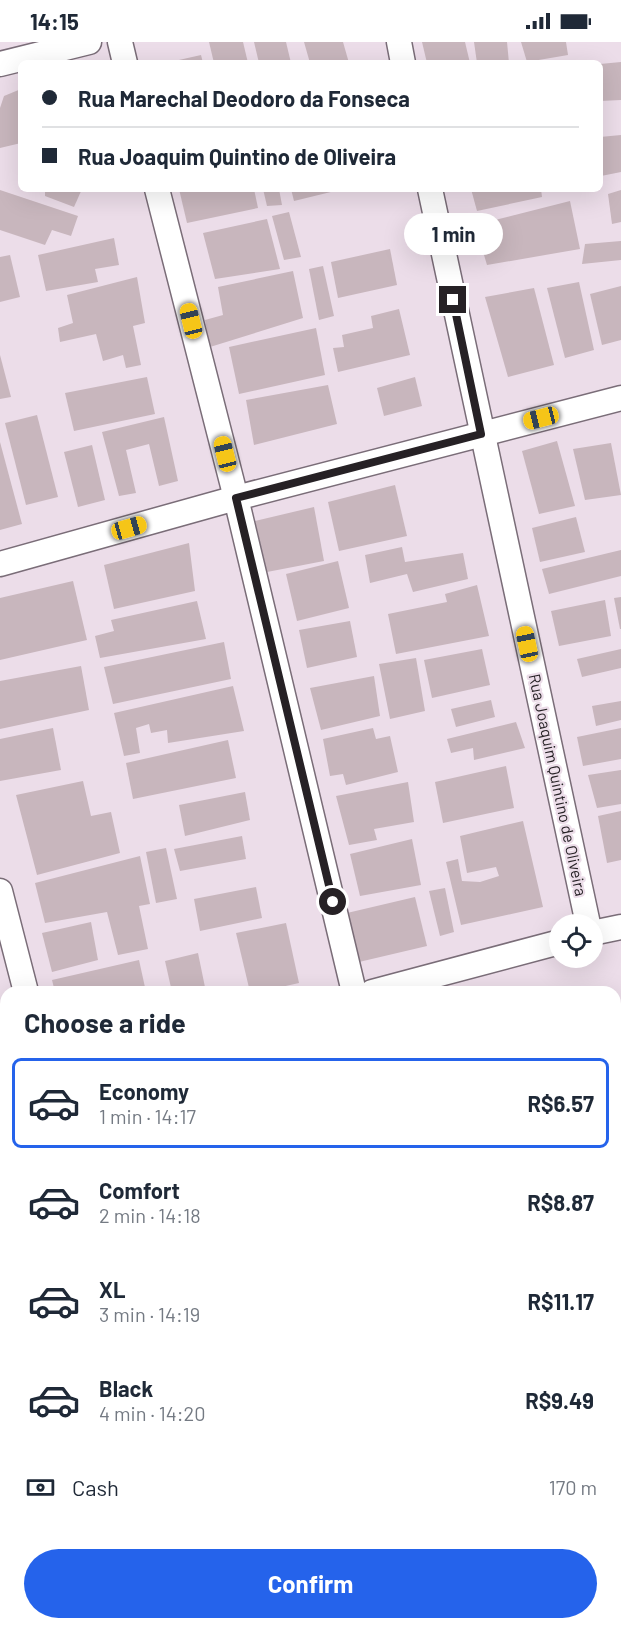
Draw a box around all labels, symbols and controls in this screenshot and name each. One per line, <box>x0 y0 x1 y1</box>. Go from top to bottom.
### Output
text: 14:15 <box>30 8 79 34</box>
text: Rua Marechal Deodoro da Fonseca <box>78 85 410 111</box>
text: Rua Joaquim Quintino de Oliveira <box>78 143 396 169</box>
callout: 1 min <box>404 213 502 255</box>
text: 1 min <box>432 222 475 246</box>
route end <box>439 286 466 313</box>
car <box>178 301 204 341</box>
car <box>521 405 561 431</box>
car <box>212 434 238 474</box>
car <box>109 514 149 542</box>
car <box>514 625 540 663</box>
street label: Rua Joaquim Quintino de Oliveira <box>526 672 591 898</box>
route start <box>319 888 346 915</box>
map controls <box>549 914 603 968</box>
button: locate <box>549 914 603 968</box>
text: Choose a ride <box>24 1006 186 1038</box>
icon: car <box>27 1076 81 1130</box>
text: Economy <box>99 1078 189 1104</box>
text: R$6.57 <box>527 1090 594 1116</box>
text: 1 min · 14:17 <box>99 1104 196 1128</box>
icon: car <box>27 1175 81 1229</box>
text: Comfort <box>99 1177 180 1203</box>
text: R$8.87 <box>527 1189 594 1215</box>
text: 2 min · 14:18 <box>99 1203 201 1227</box>
icon: car <box>27 1274 81 1328</box>
text: XL <box>99 1276 125 1302</box>
text: R$11.17 <box>528 1288 594 1314</box>
text: 3 min · 14:19 <box>99 1302 200 1326</box>
icon: car <box>27 1373 81 1427</box>
text: Black <box>99 1375 153 1401</box>
text: R$9.49 <box>525 1387 594 1413</box>
text: 4 min · 14:20 <box>99 1401 205 1425</box>
icon: cash <box>24 1471 57 1504</box>
text: Cash <box>72 1474 119 1500</box>
text: 170 m <box>549 1475 597 1499</box>
button: Confirm <box>24 1549 597 1618</box>

